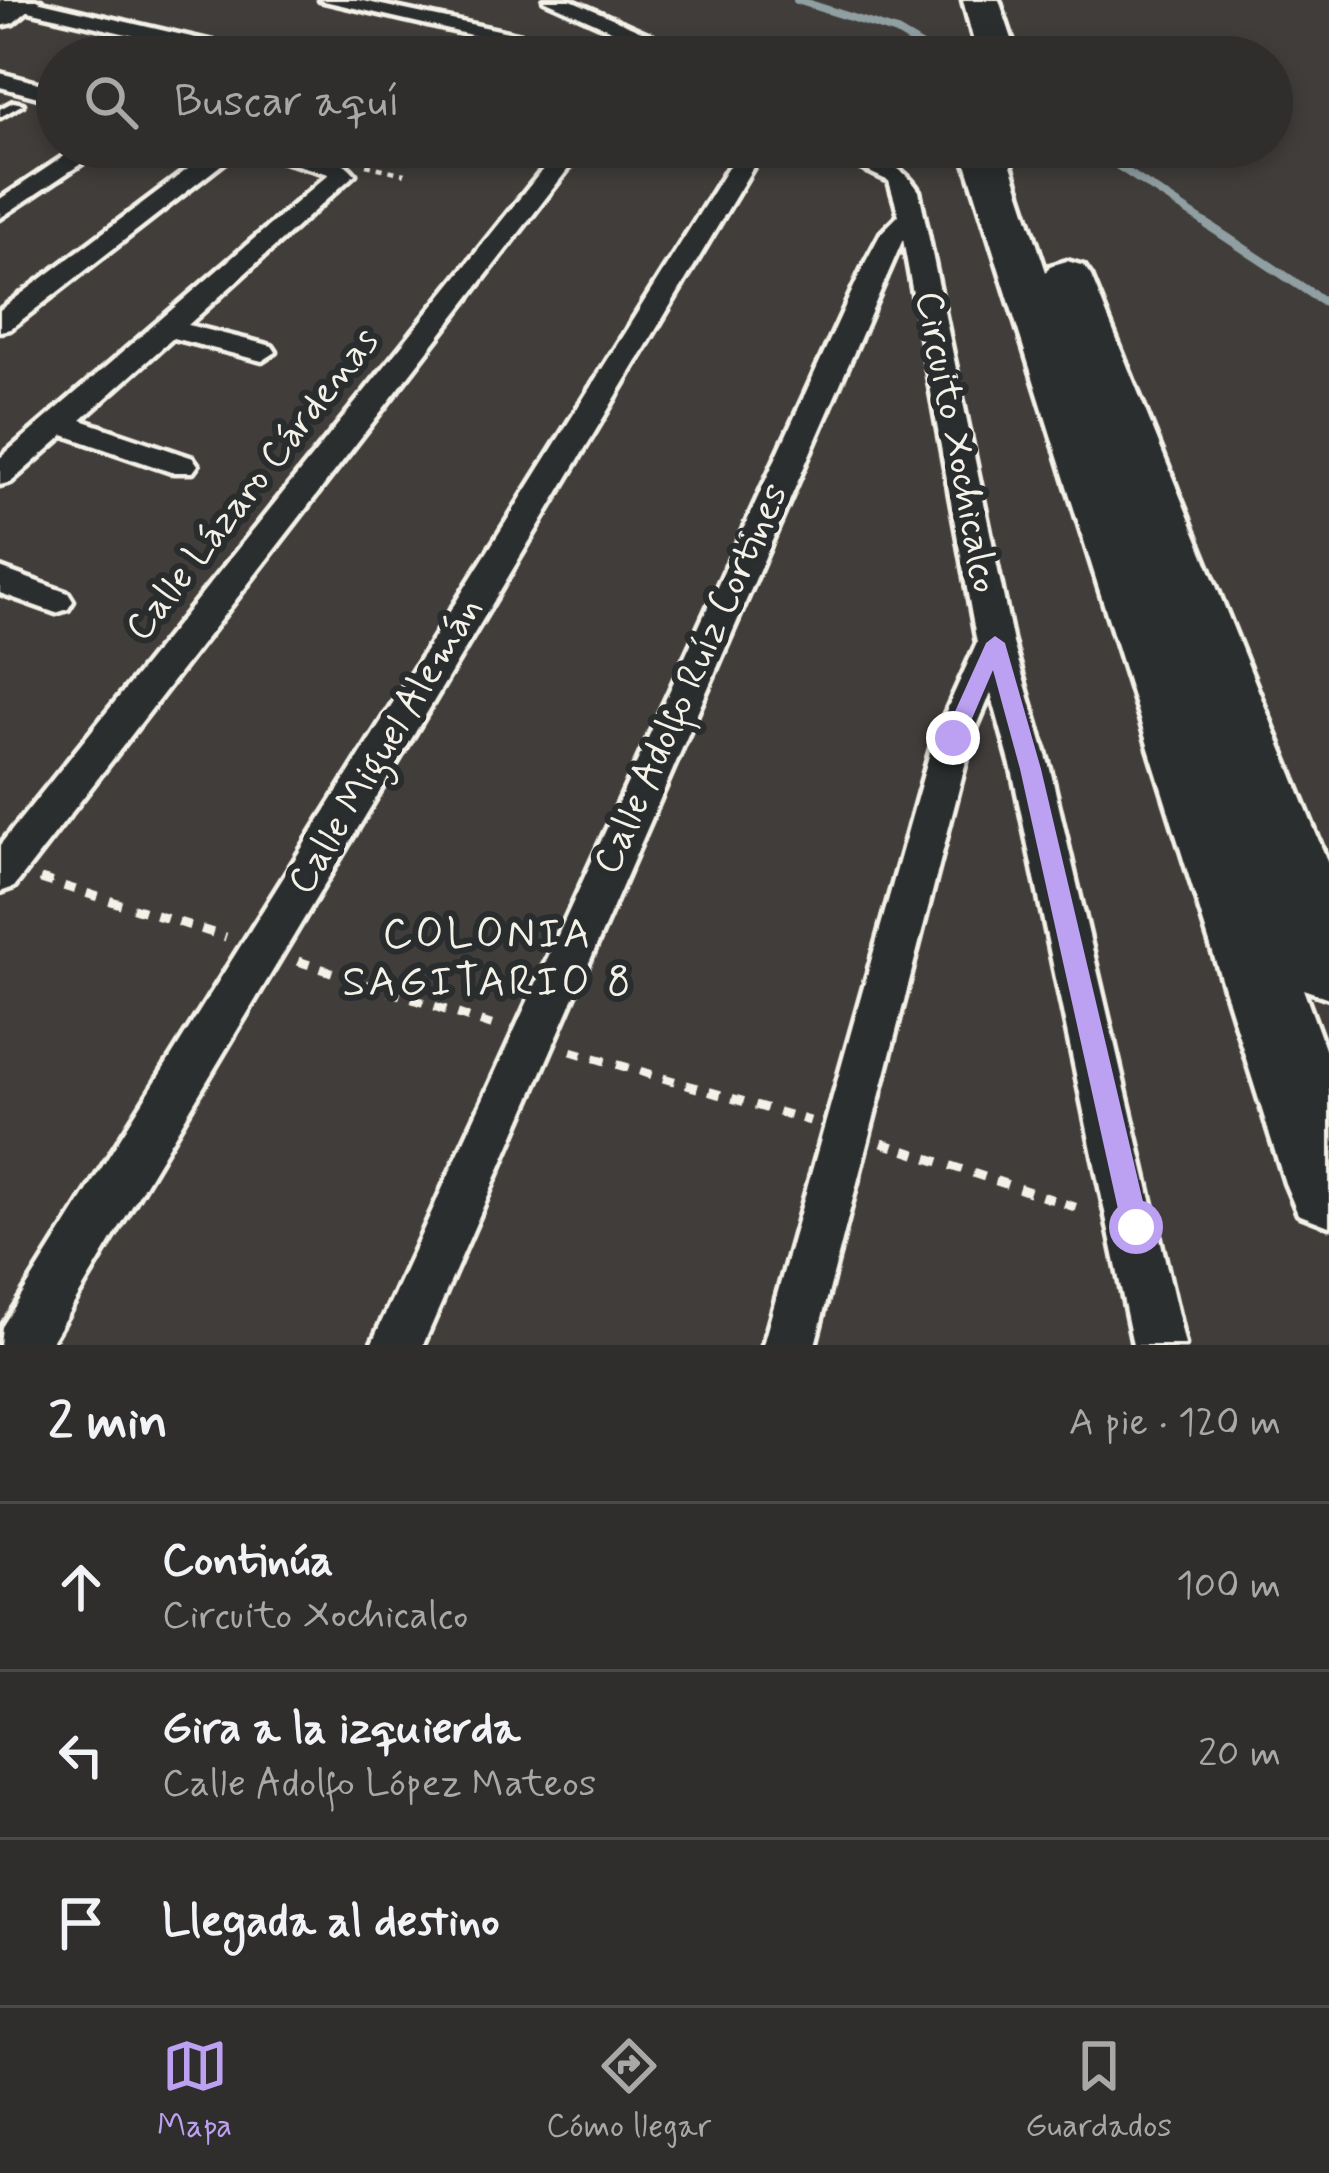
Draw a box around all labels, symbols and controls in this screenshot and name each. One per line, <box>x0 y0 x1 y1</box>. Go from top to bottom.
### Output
search box <box>36 36 1293 168</box>
icon: search <box>78 69 144 135</box>
text: Buscar aquí <box>174 73 400 132</box>
street label: Circuito Xochicalco <box>902 287 1010 597</box>
street label: Calle Lázaro Cárdenas <box>115 318 391 652</box>
street label: Calle Adolfo Ruíz Cortines <box>583 475 803 883</box>
street label: Calle Miguel Alemán <box>277 588 498 906</box>
route end <box>926 711 980 765</box>
district label: COLONIA SAGITARIO 8 <box>342 908 634 1011</box>
route start <box>1109 1200 1163 1254</box>
text: 2 min <box>48 1390 168 1456</box>
text: A pie · 120 m <box>1069 1398 1281 1449</box>
text: Continúa <box>162 1532 333 1591</box>
icon: ahead <box>48 1554 114 1620</box>
text: 100 m <box>1176 1561 1281 1612</box>
text: Circuito Xochicalco <box>162 1591 468 1642</box>
text: Gira a la izquierda <box>162 1700 520 1759</box>
icon: left <box>48 1722 114 1788</box>
text: 20 m <box>1198 1729 1281 1780</box>
text: Calle Adolfo López Mateos <box>162 1759 596 1810</box>
icon: arrive <box>48 1890 114 1956</box>
text: Llegada al destino <box>162 1893 499 1952</box>
tab: Mapa <box>157 2033 232 2149</box>
tab: Cómo llegar <box>546 2033 711 2149</box>
tab: Guardados <box>1025 2033 1172 2149</box>

